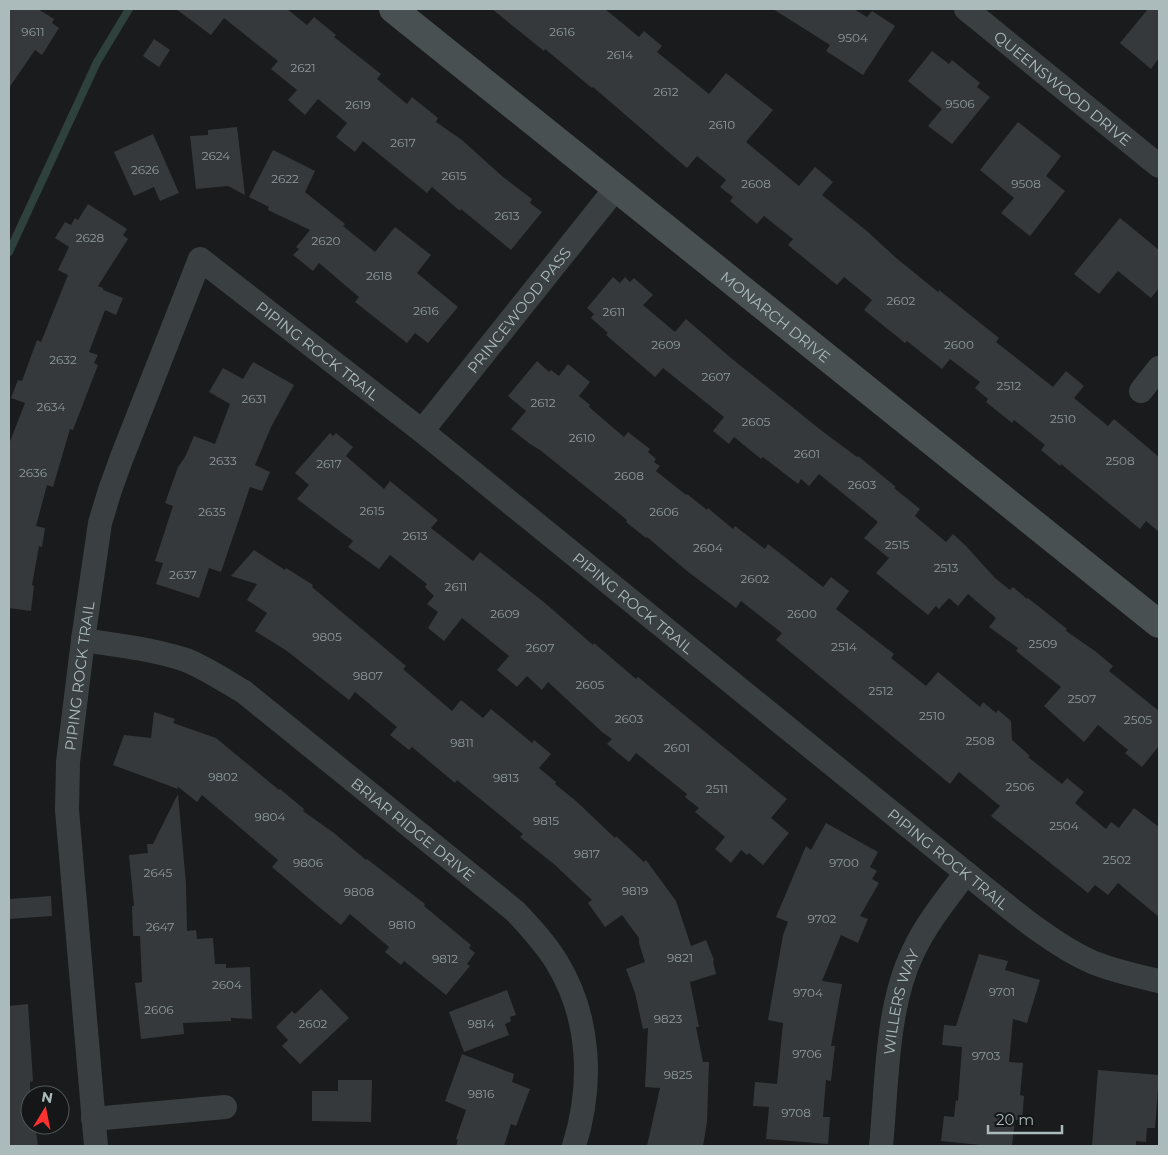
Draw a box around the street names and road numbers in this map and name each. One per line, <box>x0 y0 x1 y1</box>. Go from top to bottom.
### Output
street label: QUEENSWOOD DRIVE <box>990 26 1136 149</box>
street label: PRINCEWOOD PASS <box>463 243 575 377</box>
street label: MONARCH DRIVE <box>717 267 835 366</box>
street label: PIPING ROCK TRAIL <box>253 297 383 404</box>
street label: PIPING ROCK TRAIL <box>569 548 698 658</box>
street label: PIPING ROCK TRAIL <box>60 600 98 752</box>
street label: BRIAR RIDGE DRIVE <box>348 773 479 884</box>
street label: PIPING ROCK TRAIL <box>884 804 1013 913</box>
street label: WILLERS WAY <box>879 945 923 1056</box>

